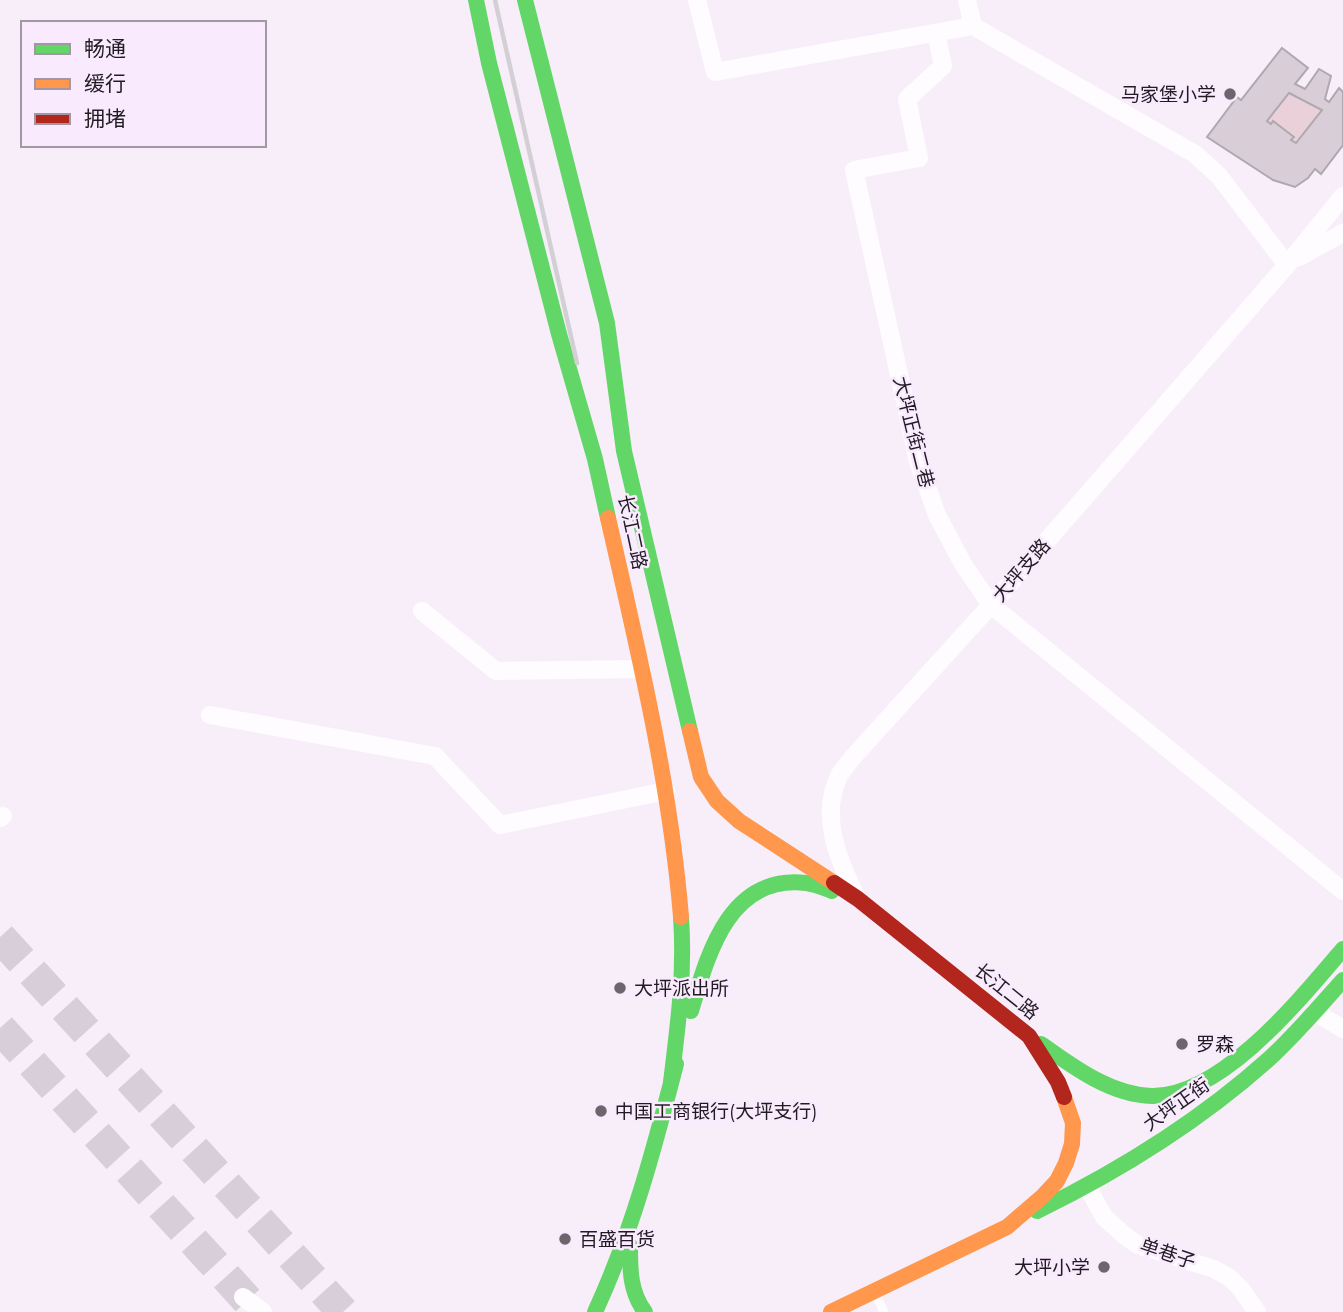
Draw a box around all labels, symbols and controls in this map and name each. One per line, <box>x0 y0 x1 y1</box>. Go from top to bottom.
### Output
legend <box>21 21 266 147</box>
text: 畅通 <box>84 36 126 61</box>
text: 缓行 <box>84 71 126 96</box>
place label: 马家堡小学 <box>1121 83 1216 106</box>
marker: 马家堡小学 <box>1222 86 1238 102</box>
text: 拥堵 <box>84 106 126 131</box>
street label: 大坪正街二巷 <box>889 374 938 490</box>
street label: 长江二路 <box>613 493 652 572</box>
street label: 大坪支路 <box>988 534 1055 607</box>
street label: 长江二路 <box>970 959 1043 1024</box>
place label: 大坪派出所 <box>634 977 729 1000</box>
marker: 大坪派出所 <box>612 980 628 996</box>
place label: 罗森 <box>1196 1033 1234 1056</box>
marker: 罗森 <box>1174 1036 1190 1052</box>
street label: 大坪正街 <box>1139 1073 1214 1136</box>
place label: 中国工商银行(大坪支行) <box>615 1100 818 1123</box>
marker: 中国工商银行(大坪支行) <box>593 1103 609 1119</box>
place label: 百盛百货 <box>579 1228 655 1251</box>
marker: 百盛百货 <box>557 1231 573 1247</box>
street label: 单巷子 <box>1137 1233 1199 1274</box>
place label: 大坪小学 <box>1014 1256 1090 1279</box>
marker: 大坪小学 <box>1096 1259 1112 1275</box>

